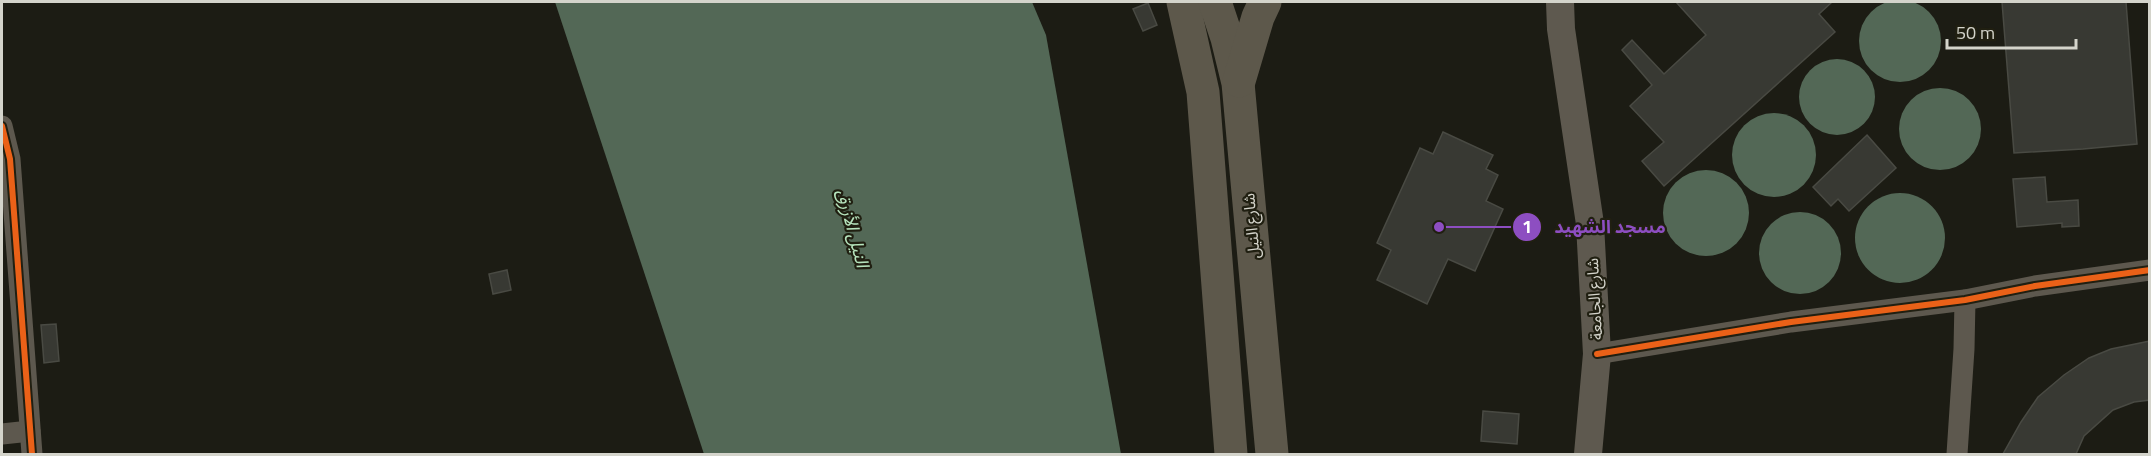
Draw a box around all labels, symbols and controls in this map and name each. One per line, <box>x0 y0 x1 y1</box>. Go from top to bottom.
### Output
scale bar <box>1947 12 2076 50</box>
text: 50 m <box>1956 19 1995 46</box>
water label: النيل الأزرق <box>830 186 877 272</box>
street label: شارع النيل <box>1236 192 1267 260</box>
callout: مسجد الشهيد <box>1512 209 1678 245</box>
text: 1 <box>1522 213 1532 240</box>
text: مسجد الشهيد <box>1554 213 1666 240</box>
street label: شارع الجامعة <box>1580 257 1609 341</box>

